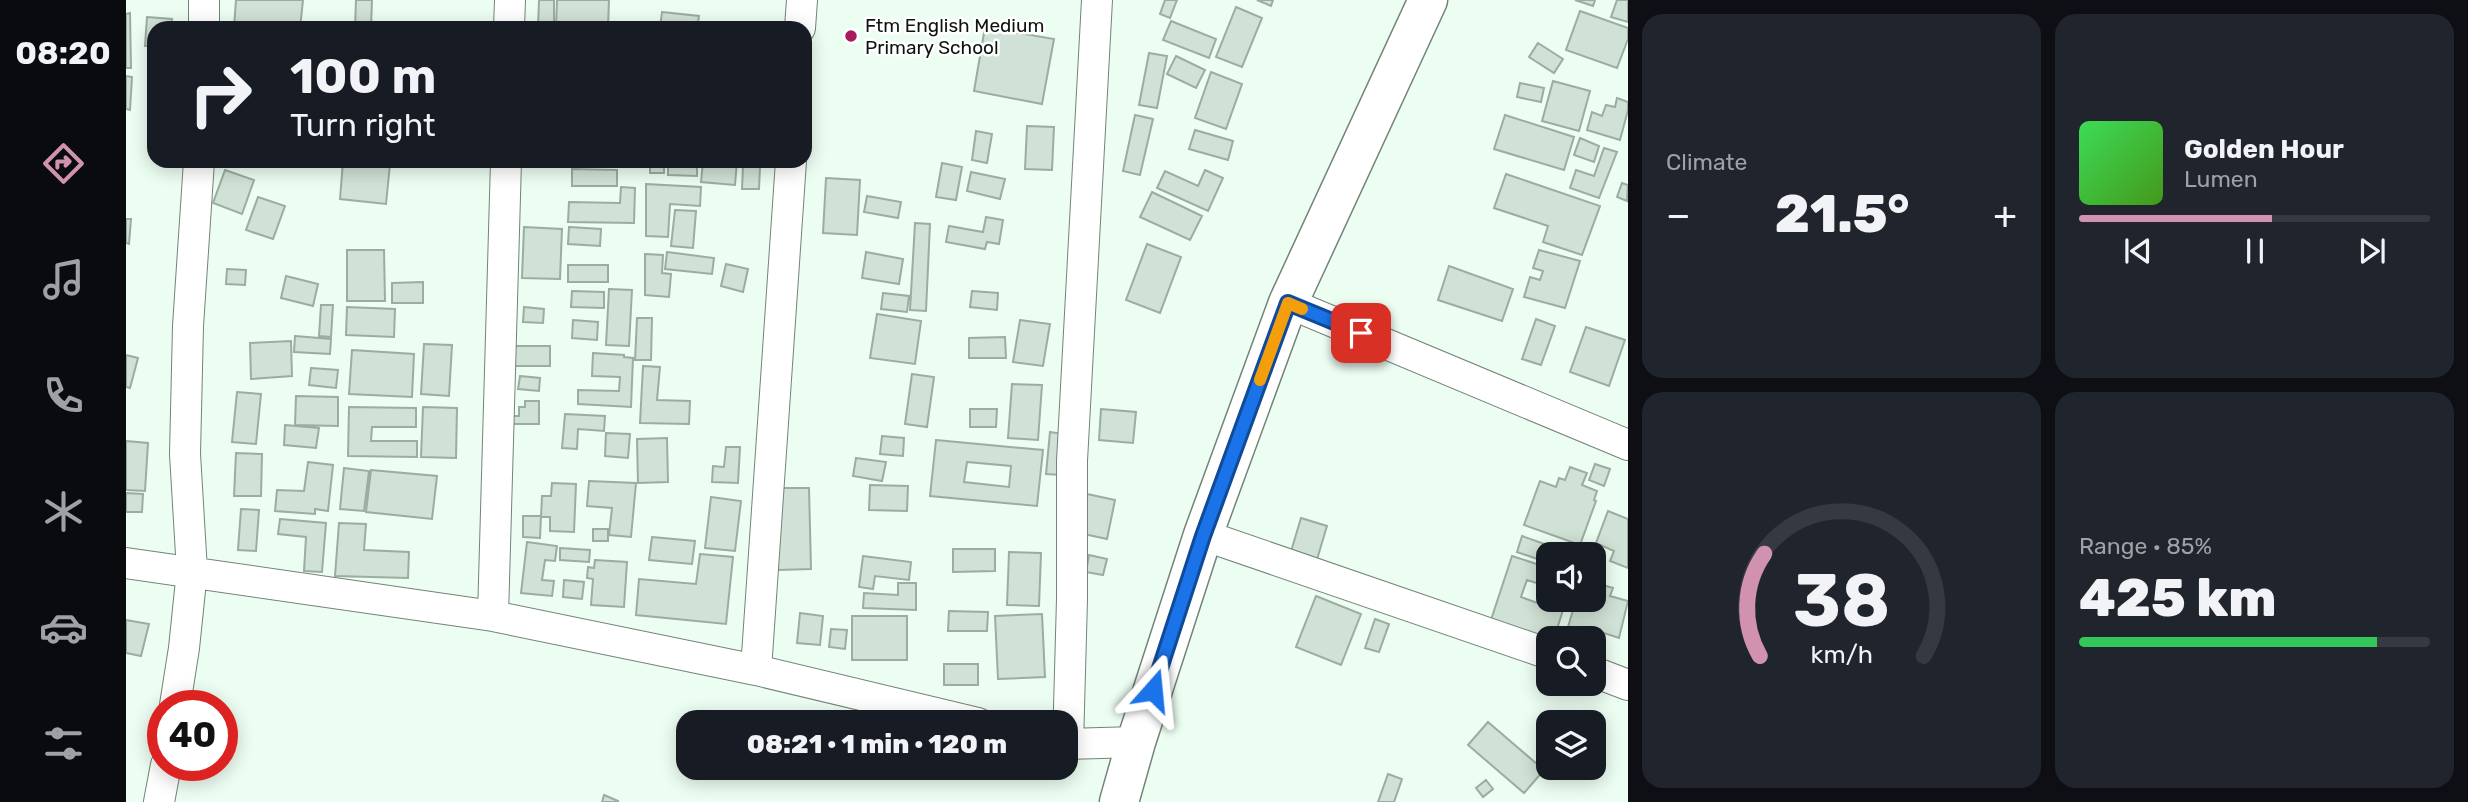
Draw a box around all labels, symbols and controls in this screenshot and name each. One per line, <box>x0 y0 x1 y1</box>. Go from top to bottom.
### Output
place label: Ftm English Medium Primary School <box>865 14 1044 59</box>
marker: Ftm English Medium Primary School <box>843 28 859 44</box>
text: 08:20 <box>15 34 111 72</box>
text: 100 m <box>290 47 436 105</box>
icon: right <box>175 49 266 140</box>
text: Turn right <box>290 106 435 144</box>
text: Golden Hour <box>2184 134 2344 165</box>
icon: directions <box>39 139 88 188</box>
text: Climate <box>1666 148 1747 176</box>
text: Lumen <box>2184 165 2258 193</box>
text: 21.5° <box>1775 183 1909 245</box>
text: − <box>1666 192 1691 238</box>
text: + <box>1993 192 2017 238</box>
icon: previous <box>2119 232 2157 270</box>
icon: pause <box>2236 232 2274 270</box>
icon: next <box>2353 232 2391 270</box>
icon: music <box>39 255 88 304</box>
pin <box>1331 303 1391 363</box>
icon: arrive <box>1342 314 1380 352</box>
icon: phone <box>39 371 88 420</box>
icon: climate <box>39 487 88 536</box>
text: Range · 85% <box>2079 532 2212 560</box>
map controls <box>1536 542 1606 780</box>
button: sound <box>1536 542 1606 612</box>
text: 38 <box>1793 558 1890 644</box>
text: 425 km <box>2079 567 2276 629</box>
icon: car <box>39 603 88 652</box>
button: search <box>1536 626 1606 696</box>
text: km/h <box>1810 640 1873 669</box>
position arrow <box>1116 653 1190 727</box>
speed limit sign: 40 <box>147 690 238 781</box>
button: layers <box>1536 710 1606 780</box>
icon: filters <box>39 719 88 768</box>
text: 08:21 · 1 min · 120 m <box>747 729 1007 760</box>

